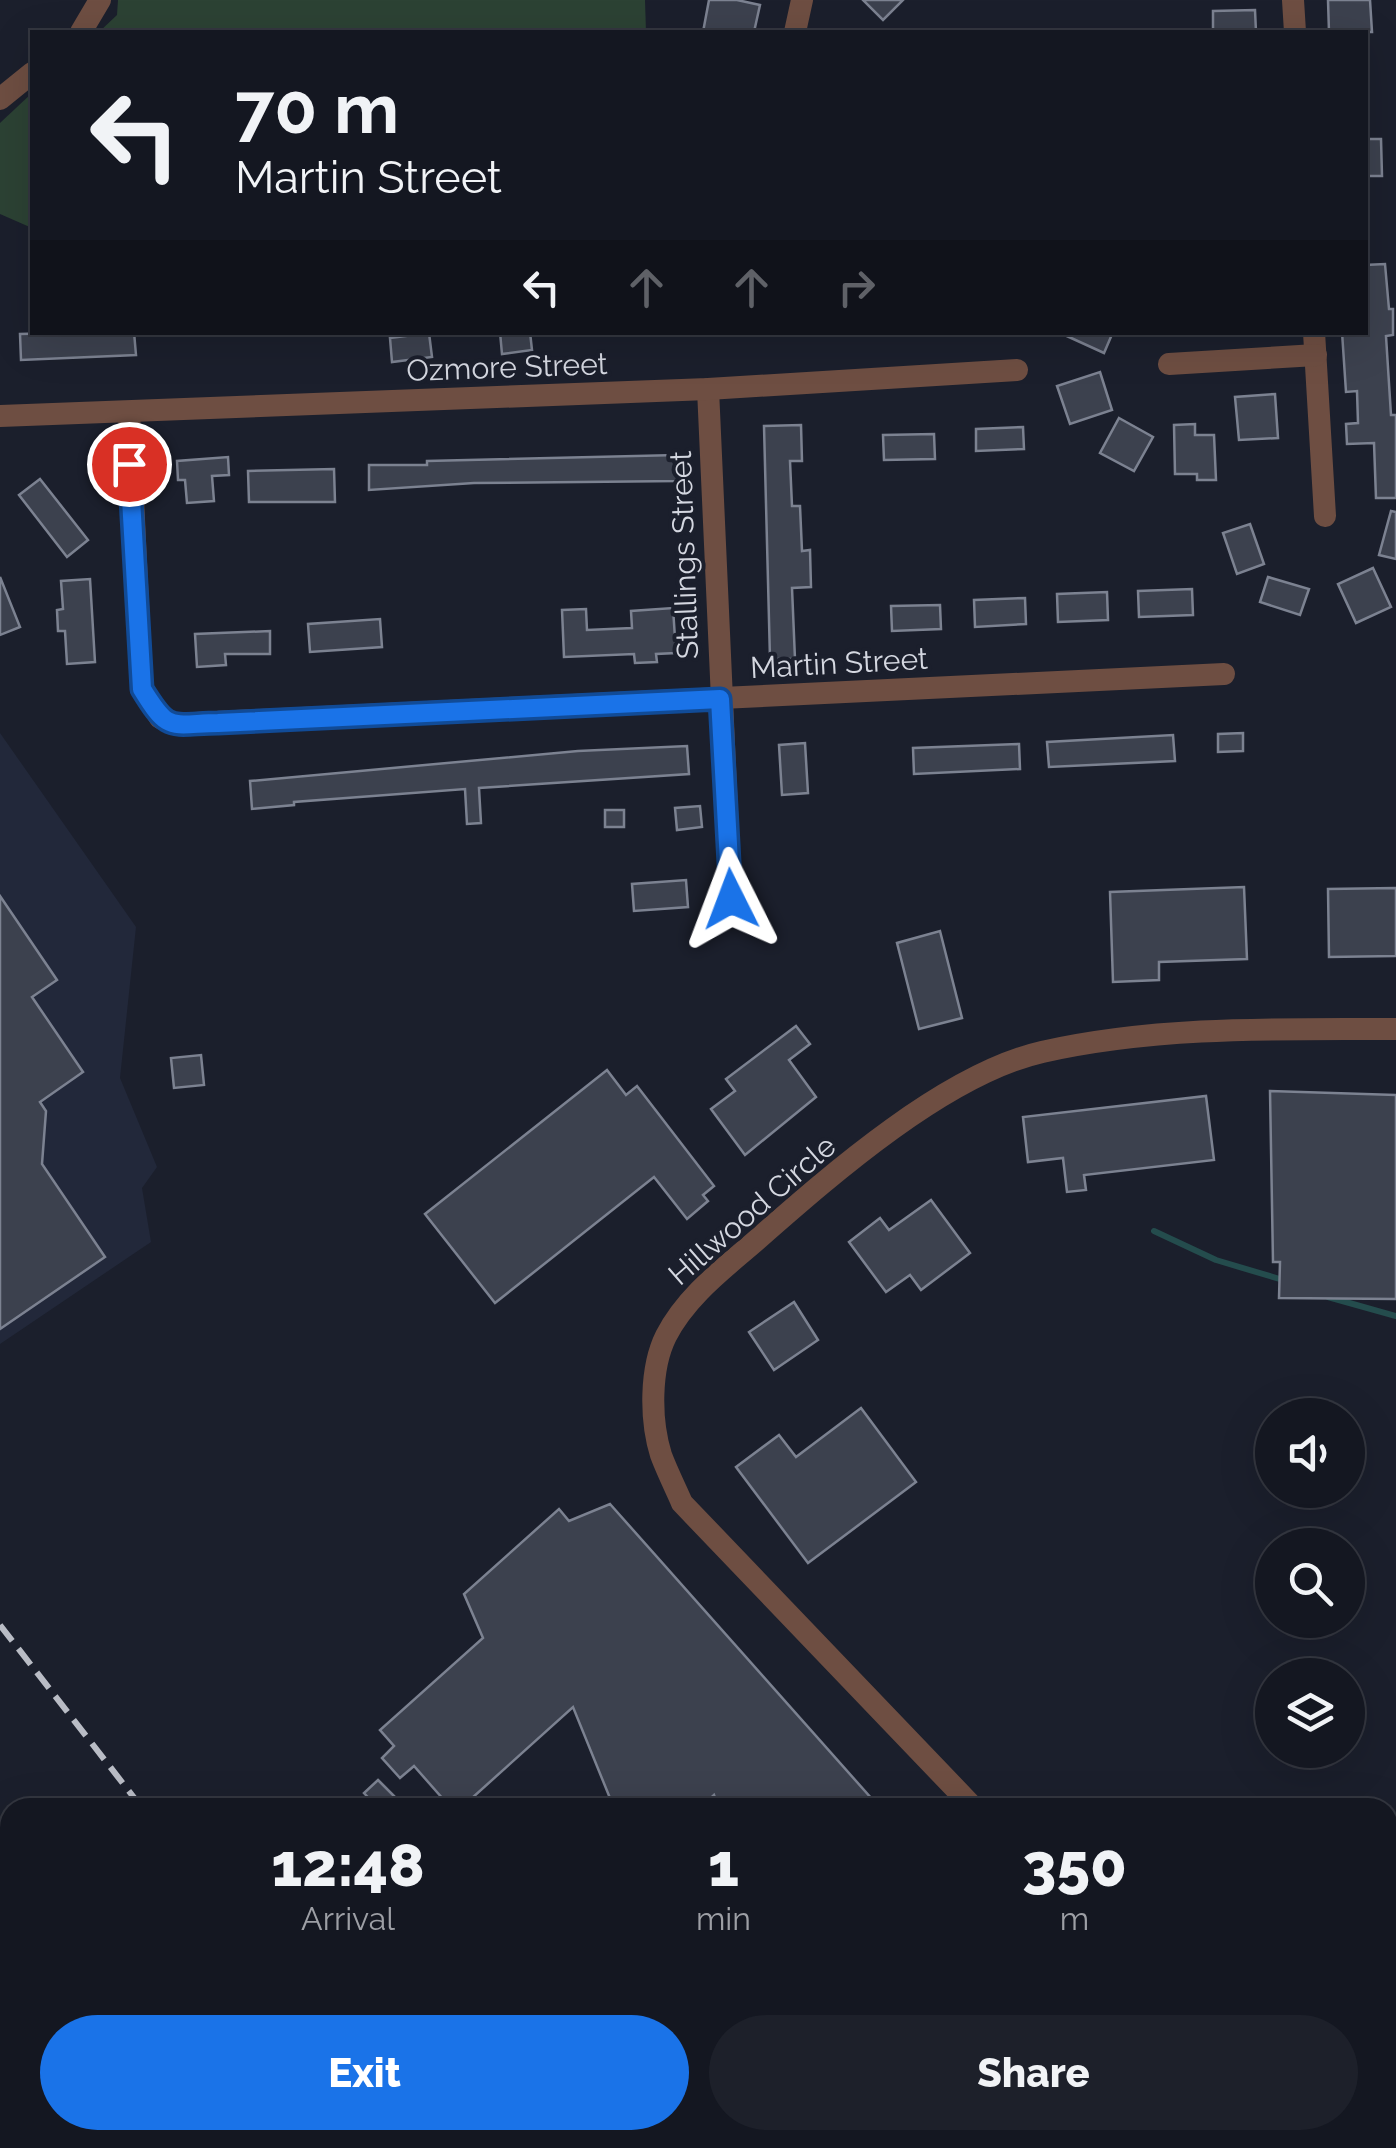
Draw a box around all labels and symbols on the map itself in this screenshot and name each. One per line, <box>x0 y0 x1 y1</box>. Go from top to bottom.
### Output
street label: Ozmore Street <box>406 346 608 388</box>
pin <box>87 422 172 507</box>
street label: Stallings Street <box>663 450 705 660</box>
street label: Martin Street <box>749 641 929 685</box>
position arrow <box>679 847 783 951</box>
street label: Hillwood Circle <box>661 1128 843 1292</box>

